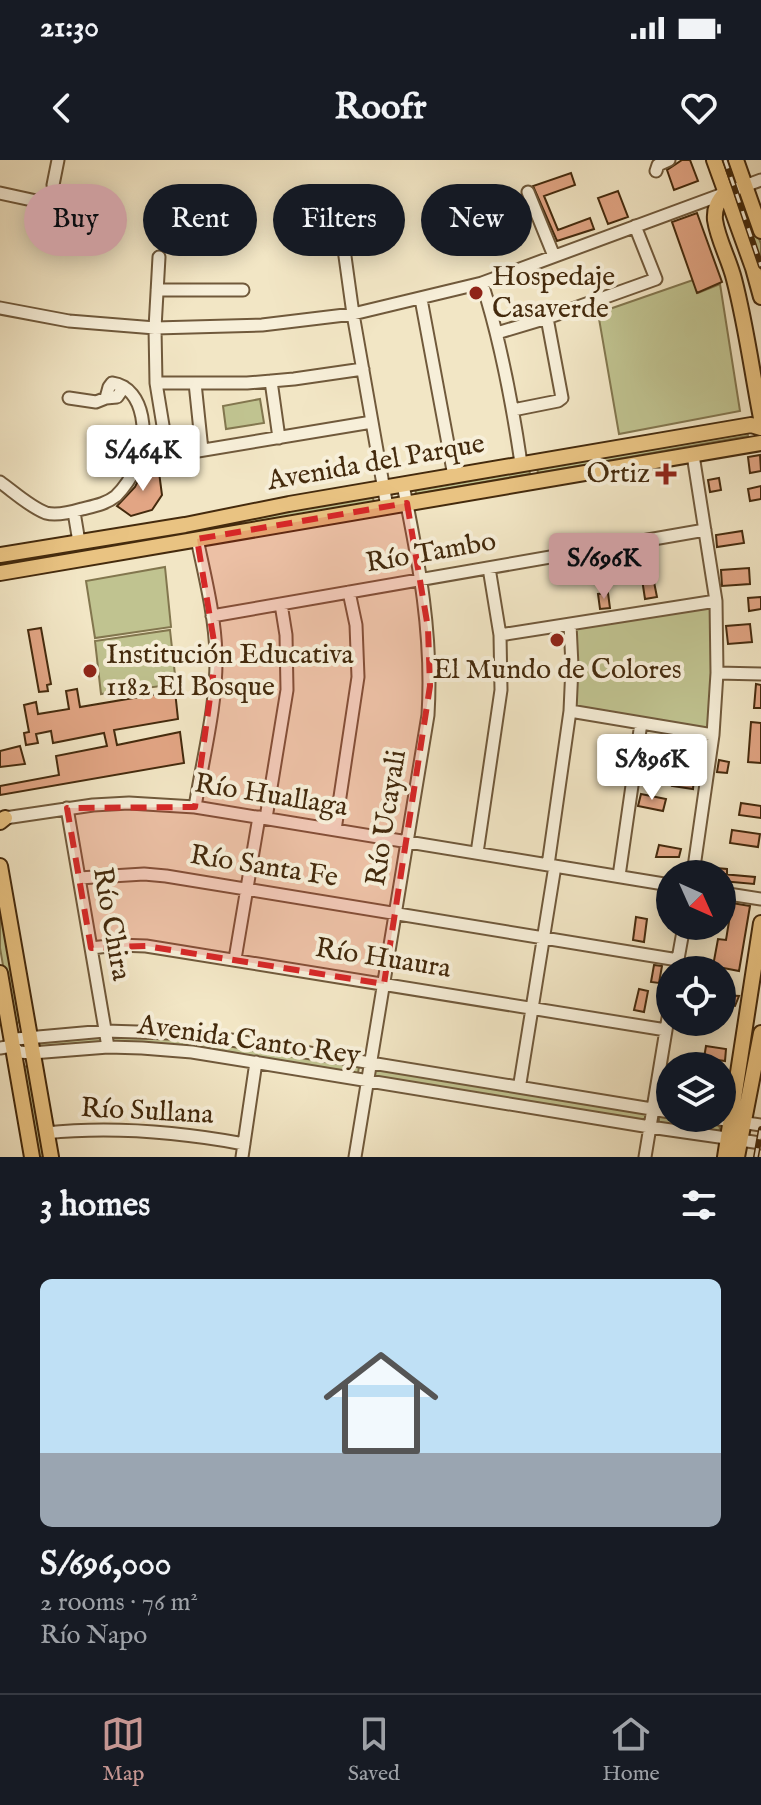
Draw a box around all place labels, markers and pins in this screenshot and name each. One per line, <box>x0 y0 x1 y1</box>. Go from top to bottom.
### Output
place label: Hospedaje Casaverde <box>492 260 615 327</box>
marker: Hospedaje Casaverde <box>467 284 485 302</box>
pin: S/464K <box>78 425 208 493</box>
place label: Ortiz <box>586 457 650 492</box>
marker: Ortiz <box>657 465 675 483</box>
pin: S/696K <box>539 533 669 601</box>
marker: El Mundo de Colores <box>548 631 566 649</box>
place label: Institución Educativa 1182 El Bosque <box>106 638 355 705</box>
place label: El Mundo de Colores <box>432 653 682 688</box>
marker: Institución Educativa 1182 El Bosque <box>81 662 99 680</box>
pin: S/896K <box>587 734 717 802</box>

